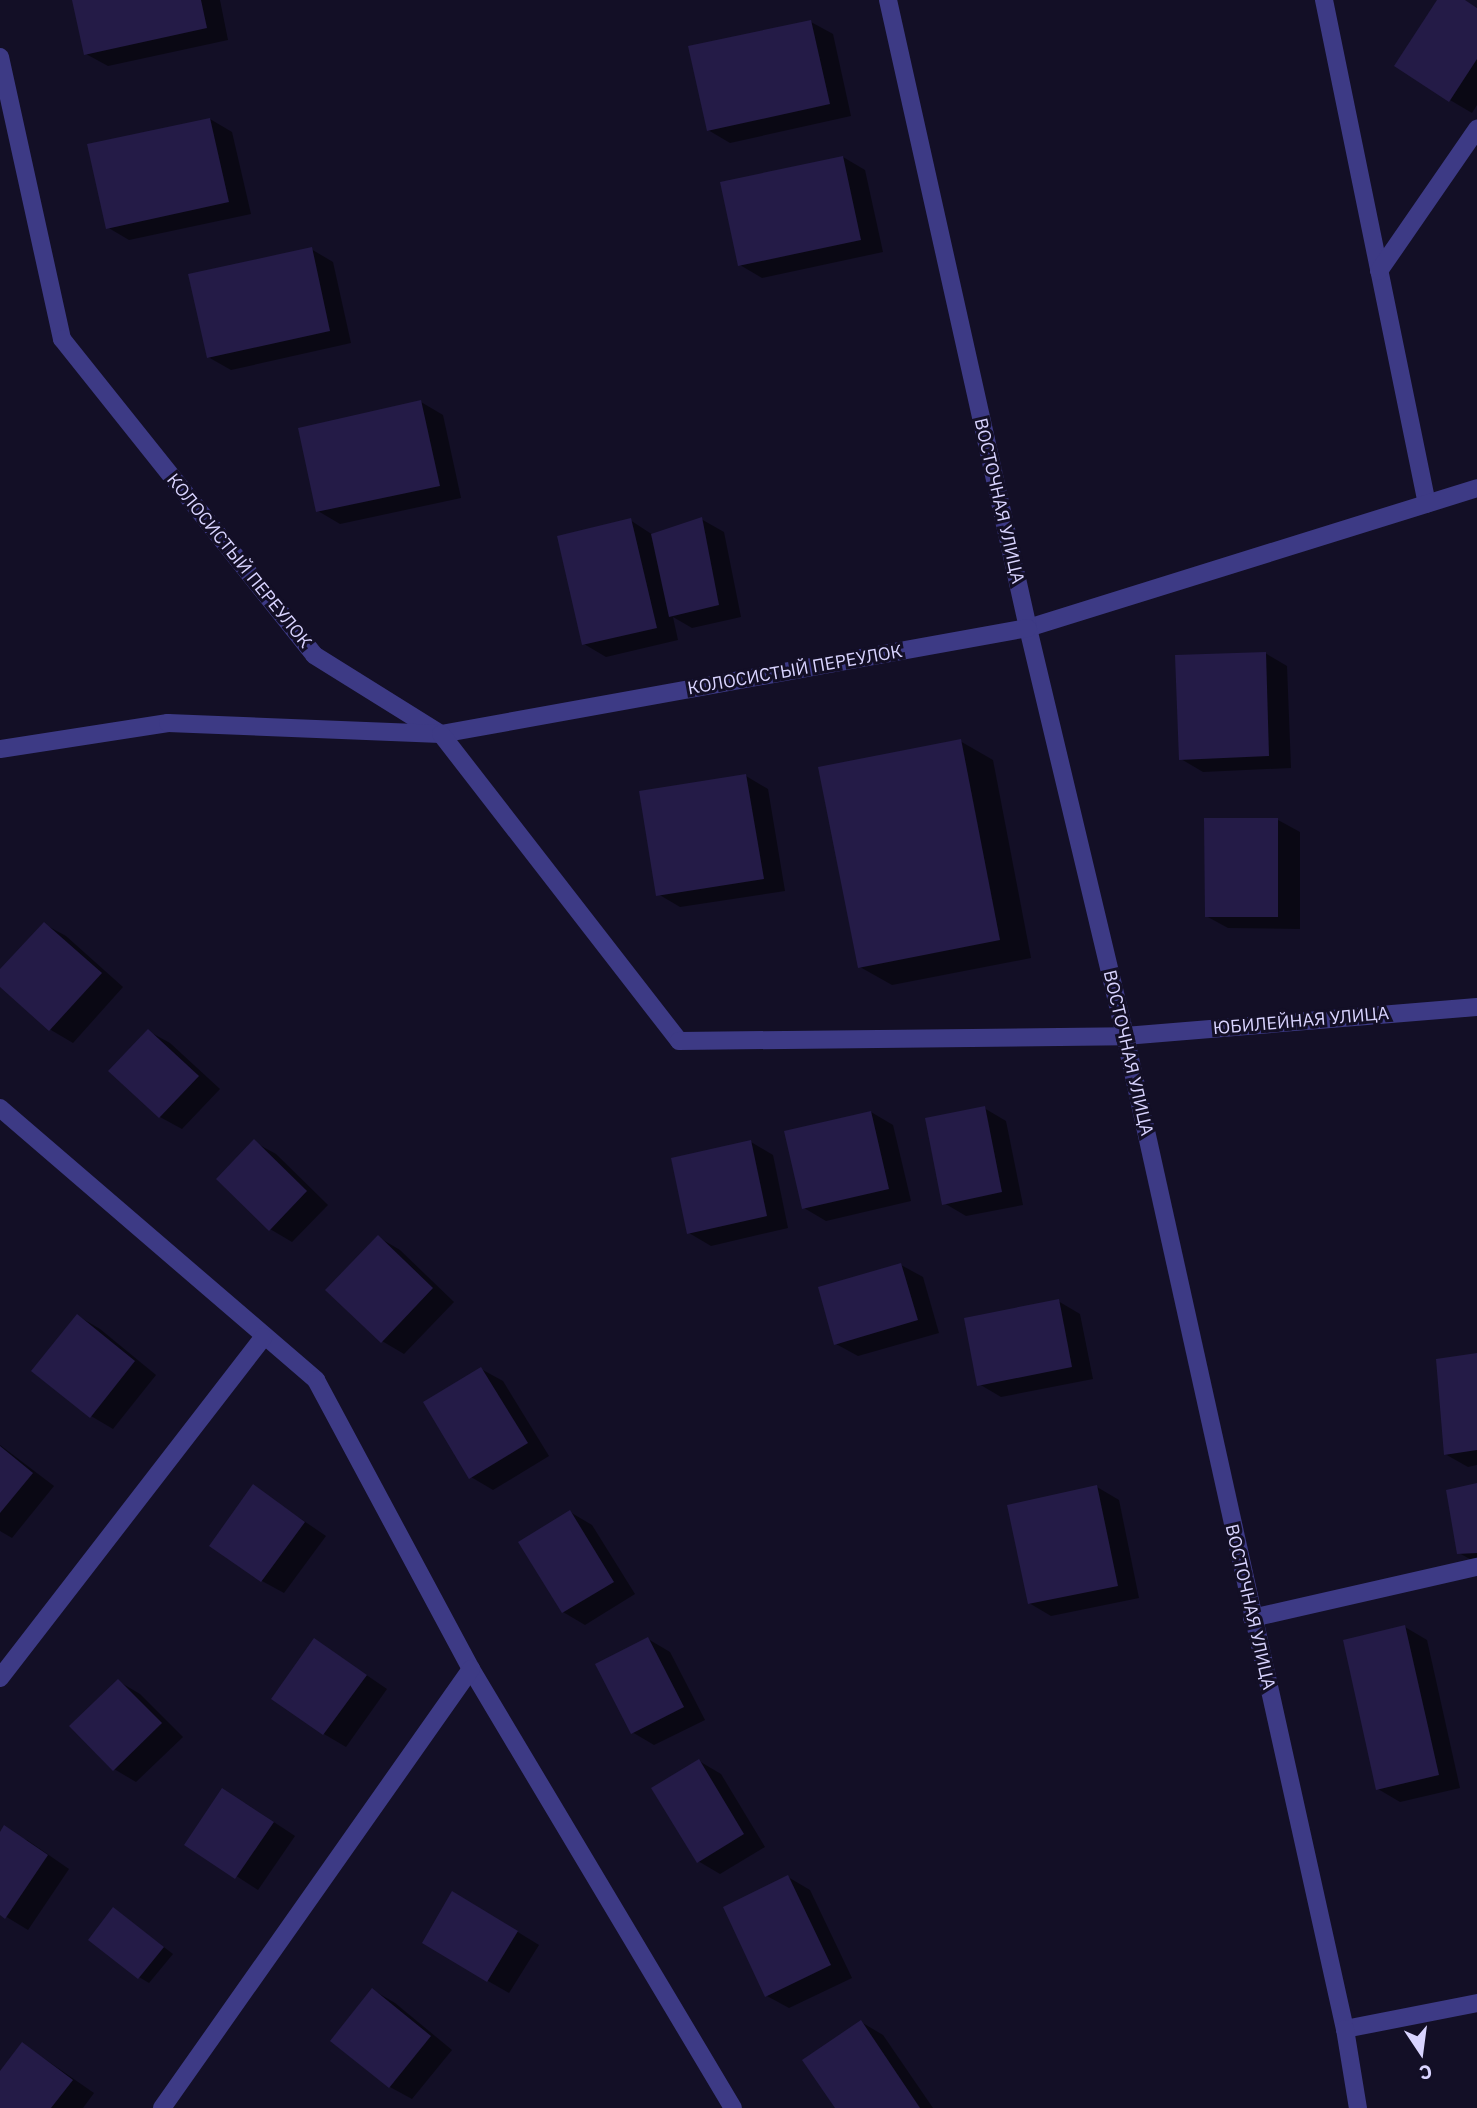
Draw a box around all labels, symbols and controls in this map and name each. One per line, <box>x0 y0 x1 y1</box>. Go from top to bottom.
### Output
street label: ВОСТОЧНАЯ УЛИЦА <box>969 416 1029 586</box>
street label: КОЛОСИСТЫЙ ПЕРЕУЛОК <box>162 469 316 653</box>
street label: КОЛОСИСТЫЙ ПЕРЕУЛОК <box>686 640 904 700</box>
street label: ВОСТОЧНАЯ УЛИЦА <box>1098 968 1158 1138</box>
street label: ЮБИЛЕЙНАЯ УЛИЦА <box>1212 1003 1390 1039</box>
street label: ВОСТОЧНАЯ УЛИЦА <box>1220 1522 1280 1692</box>
north arrow <box>1386 2017 1456 2087</box>
text: С <box>1417 2059 1434 2086</box>

